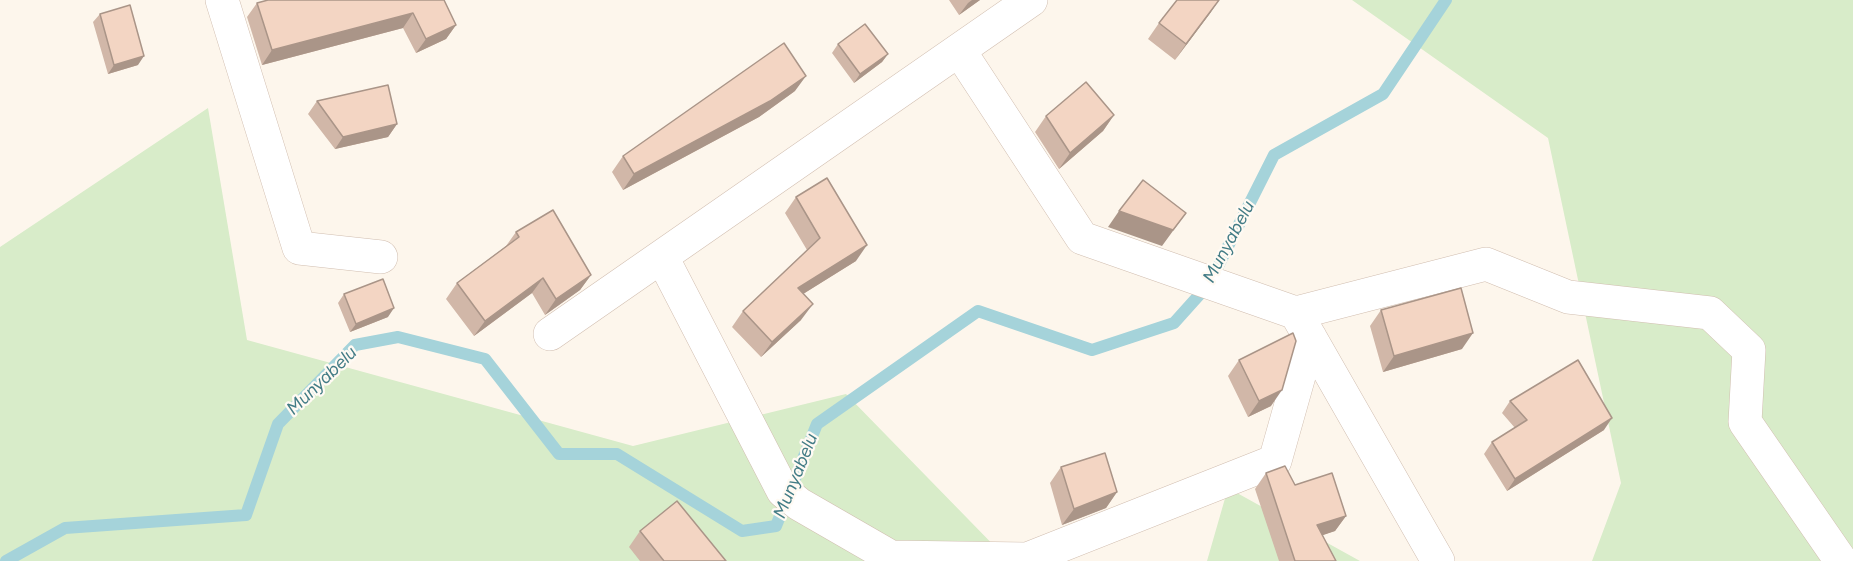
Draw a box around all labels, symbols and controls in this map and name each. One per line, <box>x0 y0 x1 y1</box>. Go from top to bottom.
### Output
water label: Munyabelu <box>1198 197 1260 287</box>
water label: Munyabelu <box>282 342 362 420</box>
water label: Munyabelu <box>769 430 823 522</box>

